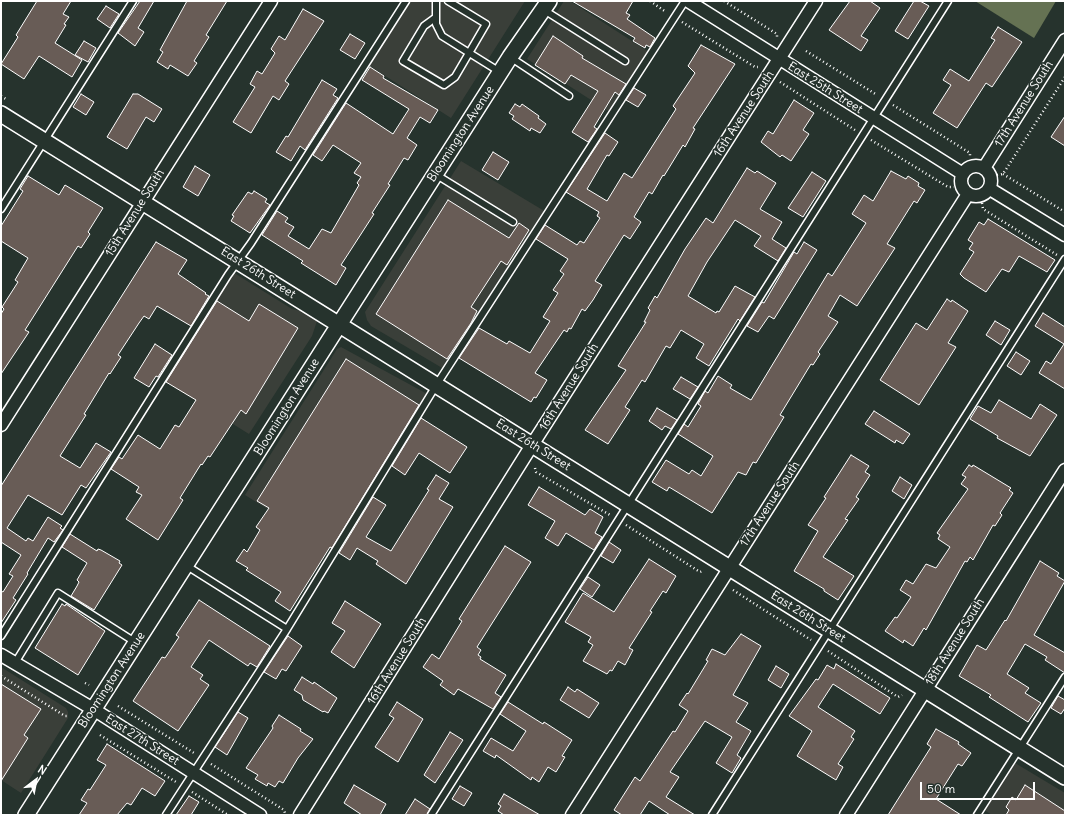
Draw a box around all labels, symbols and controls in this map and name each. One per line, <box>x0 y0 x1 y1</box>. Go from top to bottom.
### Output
street label: 17th Avenue South <box>992 58 1056 150</box>
street label: East 25th Street <box>785 59 865 117</box>
street label: 16th Avenue South <box>711 68 777 160</box>
street label: Bloomington Avenue <box>425 83 497 185</box>
street label: 15th Avenue South <box>102 167 168 259</box>
street label: East 26th Street <box>218 244 298 302</box>
street label: 16th Avenue South <box>536 341 602 433</box>
street label: Bloomington Avenue <box>251 356 323 458</box>
street label: East 26th Street <box>493 416 573 474</box>
street label: 17th Avenue South <box>737 459 803 549</box>
street label: East 26th Street <box>768 588 848 646</box>
street label: 18th Avenue South <box>922 596 988 688</box>
street label: 16th Avenue South <box>364 615 430 707</box>
street label: Bloomington Avenue <box>76 629 148 731</box>
street label: East 27th Street <box>102 712 182 768</box>
north arrow <box>16 760 56 800</box>
text: N <box>35 762 49 778</box>
scale bar <box>922 774 1037 800</box>
text: 50 m <box>927 781 955 796</box>

